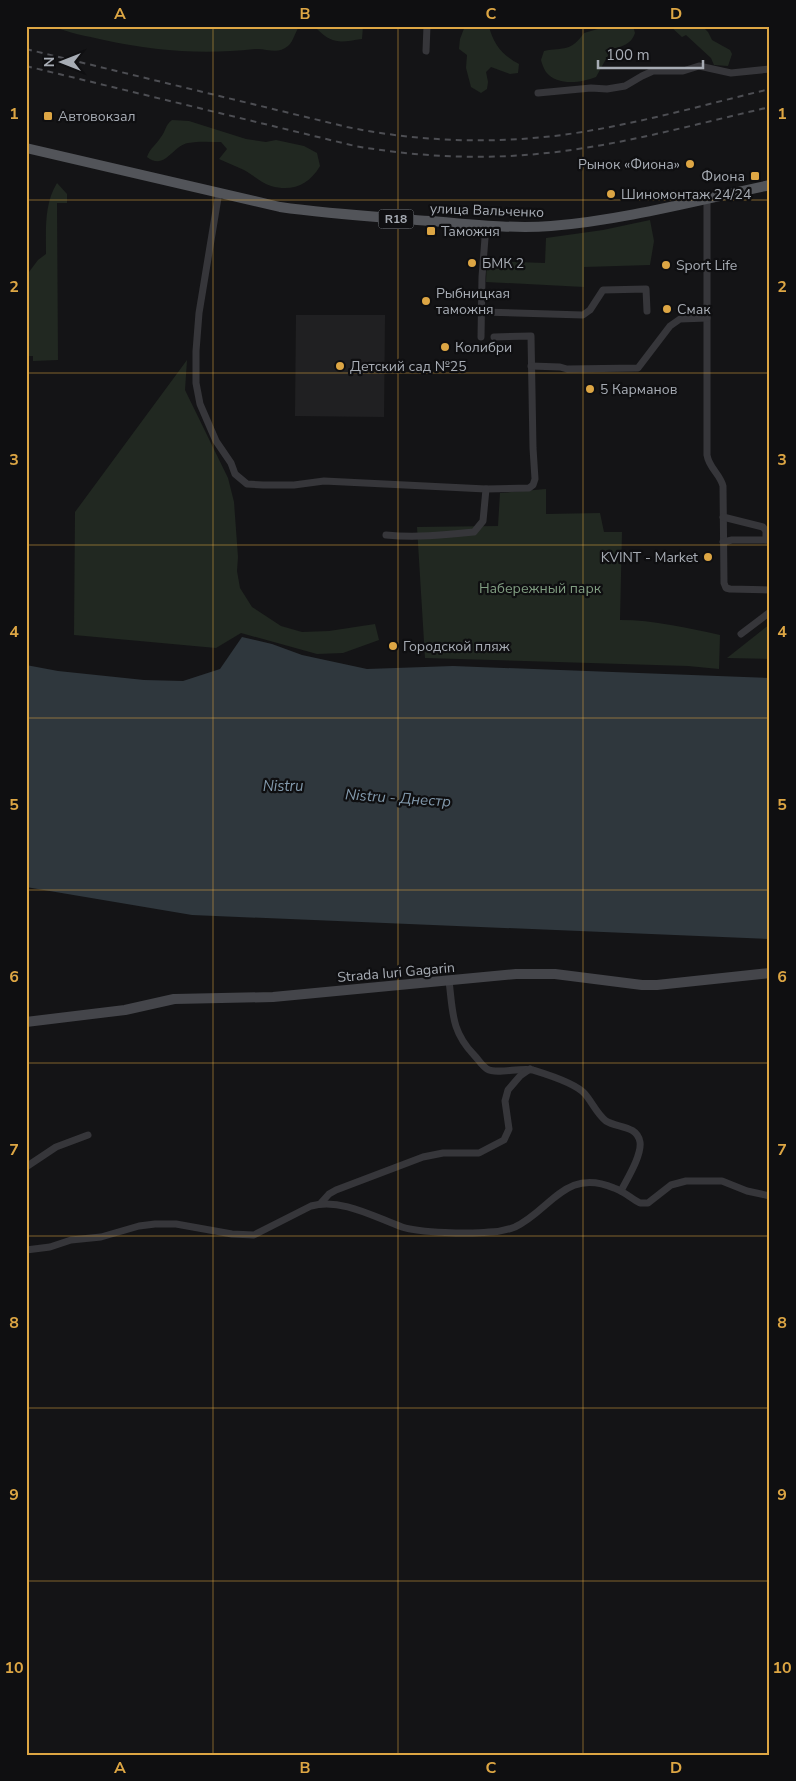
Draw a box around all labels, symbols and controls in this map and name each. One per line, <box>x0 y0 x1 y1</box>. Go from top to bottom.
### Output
text: A <box>114 3 126 25</box>
text: B <box>299 3 311 25</box>
text: C <box>486 3 497 25</box>
text: D <box>670 3 682 25</box>
north arrow <box>38 38 88 88</box>
scale bar <box>598 38 704 70</box>
text: 100 m <box>606 45 650 65</box>
text: N <box>40 57 59 67</box>
text: 1 <box>9 103 19 125</box>
text: 1 <box>777 103 787 125</box>
place label: Автовокзал <box>58 107 136 126</box>
marker: Автовокзал <box>42 110 54 122</box>
place label: Рынок «Фиона» <box>578 155 680 174</box>
marker: Рынок «Фиона» <box>684 158 696 170</box>
place label: Фиона <box>701 167 745 186</box>
marker: Фиона <box>749 170 761 182</box>
place label: Шиномонтаж 24/24 <box>621 185 751 204</box>
marker: Шиномонтаж 24/24 <box>605 188 617 200</box>
street label: улица Вальченко <box>430 199 544 222</box>
road number: R18 <box>378 210 414 228</box>
place label: Таможня <box>441 222 500 241</box>
marker: Таможня <box>425 225 437 237</box>
place label: БМК 2 <box>482 254 524 273</box>
place label: Sport Life <box>676 256 737 275</box>
marker: БМК 2 <box>466 257 478 269</box>
marker: Sport Life <box>660 259 672 271</box>
text: 2 <box>9 276 19 298</box>
text: 2 <box>777 276 787 298</box>
place label: Рыбницкая таможня <box>436 284 510 319</box>
marker: Рыбницкая таможня <box>420 295 432 307</box>
place label: Смак <box>677 300 711 319</box>
marker: Смак <box>661 303 673 315</box>
place label: Колибри <box>455 338 512 357</box>
marker: Колибри <box>439 341 451 353</box>
place label: Детский сад №25 <box>350 357 467 376</box>
marker: Детский сад №25 <box>334 360 346 372</box>
place label: 5 Карманов <box>600 380 678 399</box>
marker: 5 Карманов <box>584 383 596 395</box>
text: 3 <box>9 449 19 471</box>
text: 3 <box>777 449 787 471</box>
place label: KVINT - Market <box>601 548 698 567</box>
marker: KVINT - Market <box>702 551 714 563</box>
park label: Набережный парк <box>479 579 602 598</box>
text: 4 <box>9 621 19 643</box>
text: 4 <box>777 621 787 643</box>
place label: Городской пляж <box>403 637 510 656</box>
marker: Городской пляж <box>387 640 399 652</box>
water label: Nistru <box>263 776 303 796</box>
water label: Nistru - Днестр <box>344 784 452 812</box>
text: 5 <box>9 794 19 816</box>
text: 5 <box>777 794 787 816</box>
street label: Strada Iuri Gagarin <box>337 958 456 987</box>
text: 6 <box>9 966 19 988</box>
text: 6 <box>777 966 787 988</box>
text: 7 <box>9 1139 19 1161</box>
text: 7 <box>777 1139 787 1161</box>
text: 8 <box>9 1312 19 1334</box>
text: 8 <box>777 1312 787 1334</box>
text: 9 <box>9 1484 19 1506</box>
text: 9 <box>777 1484 787 1506</box>
text: 10 <box>4 1657 24 1679</box>
text: 10 <box>772 1657 792 1679</box>
text: A <box>114 1757 126 1779</box>
text: B <box>299 1757 311 1779</box>
text: C <box>486 1757 497 1779</box>
text: D <box>670 1757 682 1779</box>

